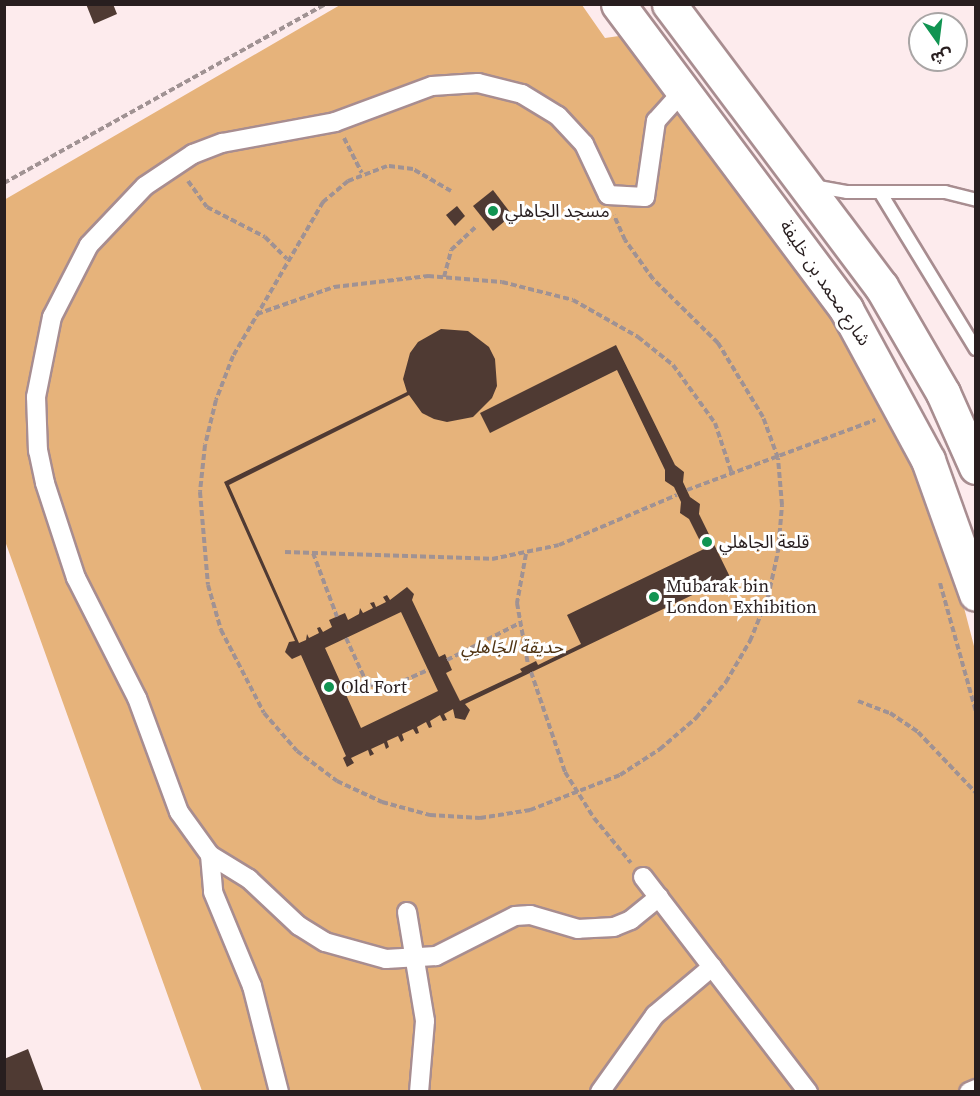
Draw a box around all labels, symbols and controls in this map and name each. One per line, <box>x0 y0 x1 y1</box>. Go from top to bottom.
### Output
north arrow <box>908 12 968 72</box>
text: ش <box>929 44 955 71</box>
place label: مسجد الجاهلي <box>505 200 610 222</box>
marker: مسجد الجاهلي <box>486 204 500 218</box>
street label: شارع محمد بن خليفة <box>775 216 875 350</box>
place label: قلعة الجاهلي <box>719 531 809 553</box>
marker: قلعة الجاهلي <box>700 535 714 549</box>
place label: Mubarak bin London Exhibition <box>666 576 817 618</box>
marker: Mubarak bin London Exhibition <box>647 590 661 604</box>
park label: حديقة الجَاهلِي <box>461 636 563 658</box>
place label: Old Fort <box>341 676 407 698</box>
marker: Old Fort <box>322 680 336 694</box>

